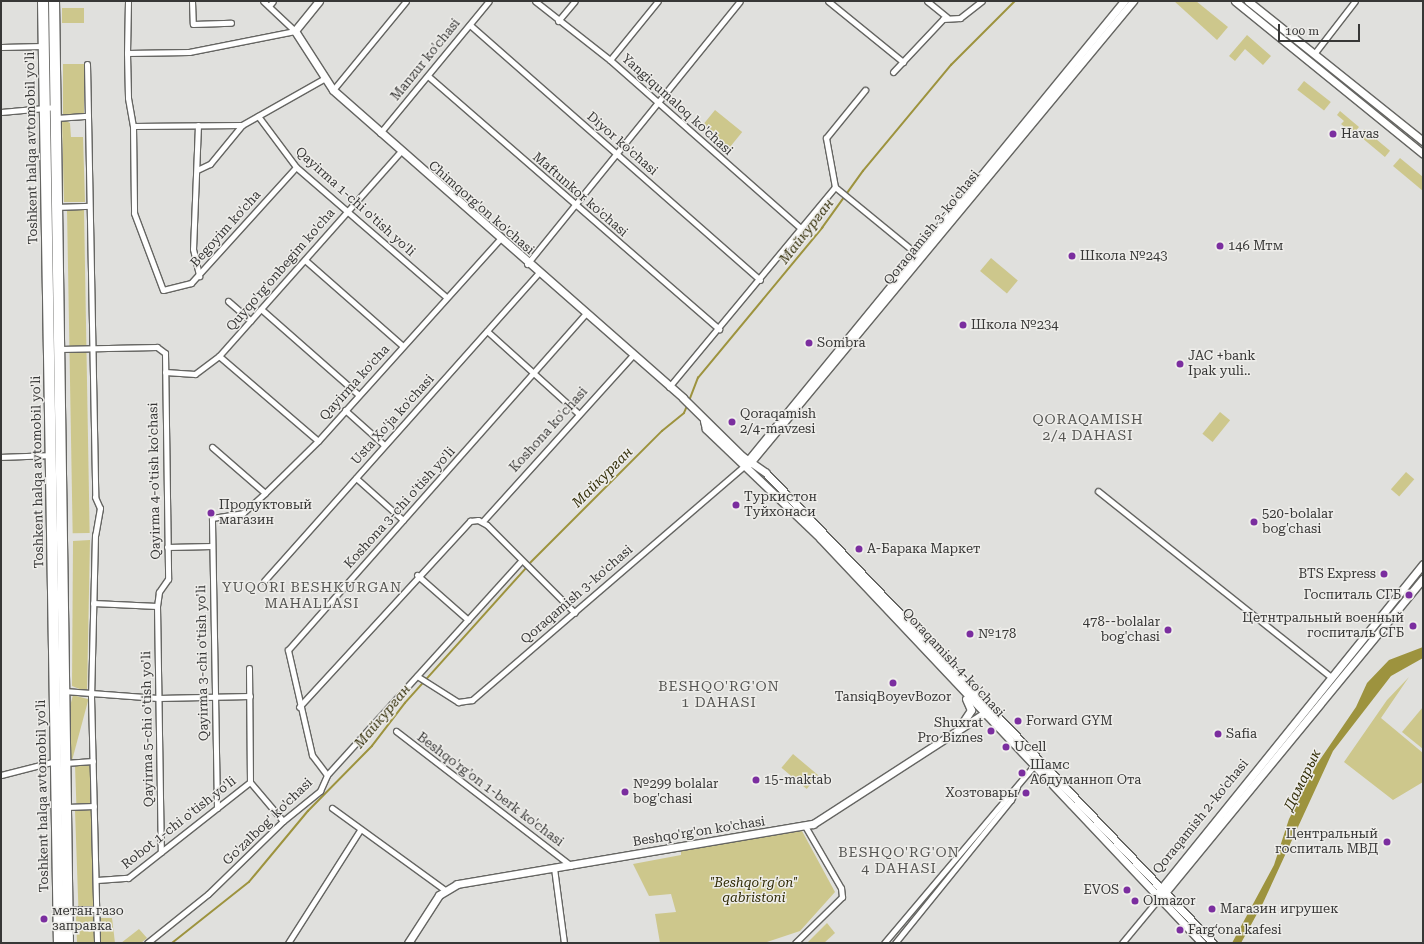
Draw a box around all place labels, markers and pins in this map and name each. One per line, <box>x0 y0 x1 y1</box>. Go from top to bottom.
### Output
place label: Havas <box>1341 126 1379 142</box>
marker: Havas <box>1328 129 1338 139</box>
place label: 146 Мтм <box>1228 238 1283 254</box>
marker: 146 Мтм <box>1215 241 1225 251</box>
place label: Школа №243 <box>1080 248 1167 264</box>
marker: Школа №243 <box>1067 251 1077 261</box>
place label: Школа №234 <box>971 317 1058 333</box>
marker: Школа №234 <box>958 320 968 330</box>
place label: Sombra <box>817 335 866 351</box>
marker: Sombra <box>804 338 814 348</box>
place label: JAC +bank Ipak yuli.. <box>1188 349 1255 380</box>
marker: JAC +bank Ipak yuli.. <box>1175 359 1185 369</box>
place label: Qoraqamish 2/4-mavzesi <box>740 407 816 438</box>
marker: Qoraqamish 2/4-mavzesi <box>727 417 737 427</box>
place label: Туркистон Туйхонаси <box>744 490 817 521</box>
place label: Продуктовый магазин <box>219 498 312 529</box>
marker: Туркистон Туйхонаси <box>731 500 741 510</box>
place label: 520-bolalar bog'chasi <box>1262 507 1333 538</box>
marker: Продуктовый магазин <box>206 508 216 518</box>
marker: 520-bolalar bog'chasi <box>1249 517 1259 527</box>
place label: А-Барака Маркет <box>867 541 980 557</box>
marker: А-Барака Маркет <box>854 544 864 554</box>
place label: BTS Express <box>1298 566 1376 582</box>
marker: BTS Express <box>1379 569 1389 579</box>
place label: Госпиталь СГБ <box>1304 587 1401 603</box>
marker: Госпиталь СГБ <box>1404 590 1414 600</box>
place label: Цетнтральный военный госпиталь СГБ <box>1242 611 1404 642</box>
place label: 478--bolalar bog'chasi <box>1083 615 1160 646</box>
marker: Цетнтральный военный госпиталь СГБ <box>1407 620 1419 632</box>
marker: 478--bolalar bog'chasi <box>1163 625 1173 635</box>
place label: №178 <box>978 626 1016 642</box>
marker: №178 <box>965 629 975 639</box>
marker: TansiqBoyevBozor <box>888 678 898 688</box>
place label: TansiqBoyevBozor <box>835 689 951 705</box>
place label: Forward GYM <box>1026 713 1113 729</box>
place label: Shuxrat Pro Biznes <box>917 716 983 747</box>
marker: Forward GYM <box>1013 716 1023 726</box>
marker: Shuxrat Pro Biznes <box>986 726 996 736</box>
place label: Safia <box>1226 726 1257 742</box>
marker: Safia <box>1213 729 1223 739</box>
place label: Ucell <box>1014 739 1046 755</box>
marker: Ucell <box>1001 742 1011 752</box>
place label: Шамс Абдуманноп Ота <box>1030 758 1141 789</box>
marker: Шамс Абдуманноп Ота <box>1017 768 1027 778</box>
place label: 15-maktab <box>764 772 832 788</box>
marker: 15-maktab <box>751 775 761 785</box>
place label: №299 bolalar bog'chasi <box>633 777 718 808</box>
place label: Хозтовары <box>945 785 1018 801</box>
marker: №299 bolalar bog'chasi <box>620 787 630 797</box>
marker: Хозтовары <box>1021 788 1031 798</box>
place label: Центральный госпиталь МВД <box>1275 827 1378 858</box>
marker: Центральный госпиталь МВД <box>1381 836 1393 848</box>
place label: EVOS <box>1084 882 1119 898</box>
marker: EVOS <box>1122 885 1132 895</box>
place label: Olmazor <box>1143 893 1196 909</box>
marker: Olmazor <box>1130 896 1140 906</box>
place label: Магазин игрушек <box>1220 901 1338 917</box>
place label: метан газо заправка <box>52 904 124 935</box>
marker: Магазин игрушек <box>1207 904 1217 914</box>
marker: метан газо заправка <box>39 914 49 924</box>
place label: Farg‘ona kafesi <box>1188 922 1282 938</box>
marker: Farg‘ona kafesi <box>1175 925 1185 935</box>

